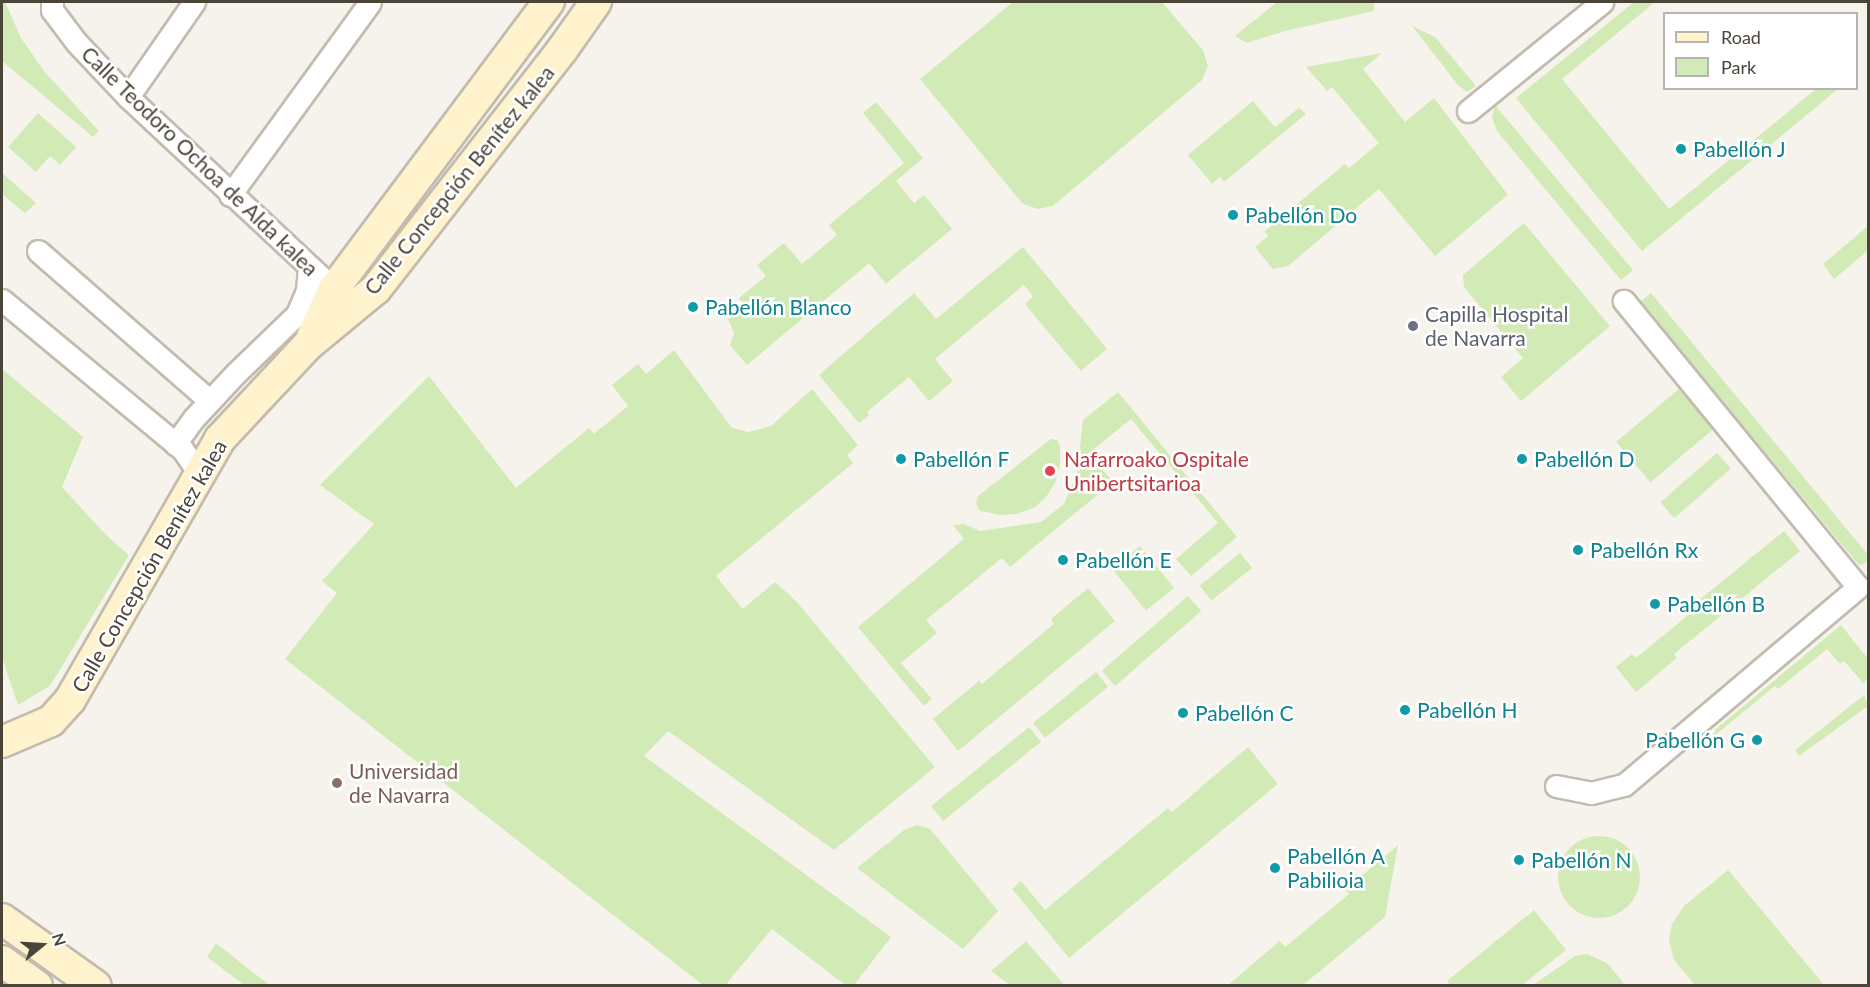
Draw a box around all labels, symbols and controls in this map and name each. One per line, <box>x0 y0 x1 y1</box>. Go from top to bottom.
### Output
legend <box>1663 12 1858 90</box>
text: Road <box>1721 26 1761 48</box>
street label: Calle Teodoro Ochoa de Alda kalea <box>76 41 324 281</box>
text: Park <box>1721 56 1756 78</box>
street label: Calle Concepción Benítez kalea <box>359 60 559 300</box>
place label: Pabellón J <box>1693 136 1786 162</box>
marker: Pabellón J <box>1674 142 1688 156</box>
place label: Pabellón Do <box>1245 202 1357 228</box>
marker: Pabellón Do <box>1226 208 1240 222</box>
place label: Pabellón Blanco <box>705 294 852 320</box>
marker: Pabellón Blanco <box>686 300 700 314</box>
place label: Capilla Hospital de Navarra <box>1425 301 1568 351</box>
marker: Capilla Hospital de Navarra <box>1406 319 1420 333</box>
street label: Calle Concepción Benítez kalea <box>66 435 232 697</box>
place label: Pabellón F <box>913 446 1009 472</box>
place label: Nafarroako Ospitale Unibertsitarioa <box>1064 446 1249 496</box>
place label: Pabellón D <box>1534 446 1634 472</box>
marker: Pabellón F <box>894 452 908 466</box>
marker: Pabellón D <box>1515 452 1529 466</box>
marker: Nafarroako Ospitale Unibertsitarioa <box>1041 462 1059 480</box>
place label: Pabellón Rx <box>1590 537 1698 563</box>
marker: Pabellón Rx <box>1571 543 1585 557</box>
place label: Pabellón E <box>1075 547 1172 573</box>
marker: Pabellón E <box>1056 553 1070 567</box>
place label: Pabellón B <box>1667 591 1765 617</box>
marker: Pabellón B <box>1648 597 1662 611</box>
place label: Pabellón H <box>1417 697 1518 723</box>
place label: Pabellón C <box>1195 700 1294 726</box>
marker: Pabellón H <box>1398 703 1412 717</box>
marker: Pabellón C <box>1176 706 1190 720</box>
place label: Pabellón G <box>1645 727 1745 753</box>
marker: Pabellón G <box>1750 733 1764 747</box>
place label: Universidad de Navarra <box>349 758 458 808</box>
marker: Universidad de Navarra <box>330 776 344 790</box>
place label: Pabellón A Pabilioia <box>1287 843 1386 893</box>
place label: Pabellón N <box>1531 847 1632 873</box>
marker: Pabellón N <box>1512 853 1526 867</box>
marker: Pabellón A Pabilioia <box>1268 861 1282 875</box>
north arrow <box>12 915 72 975</box>
text: N <box>49 930 71 948</box>

